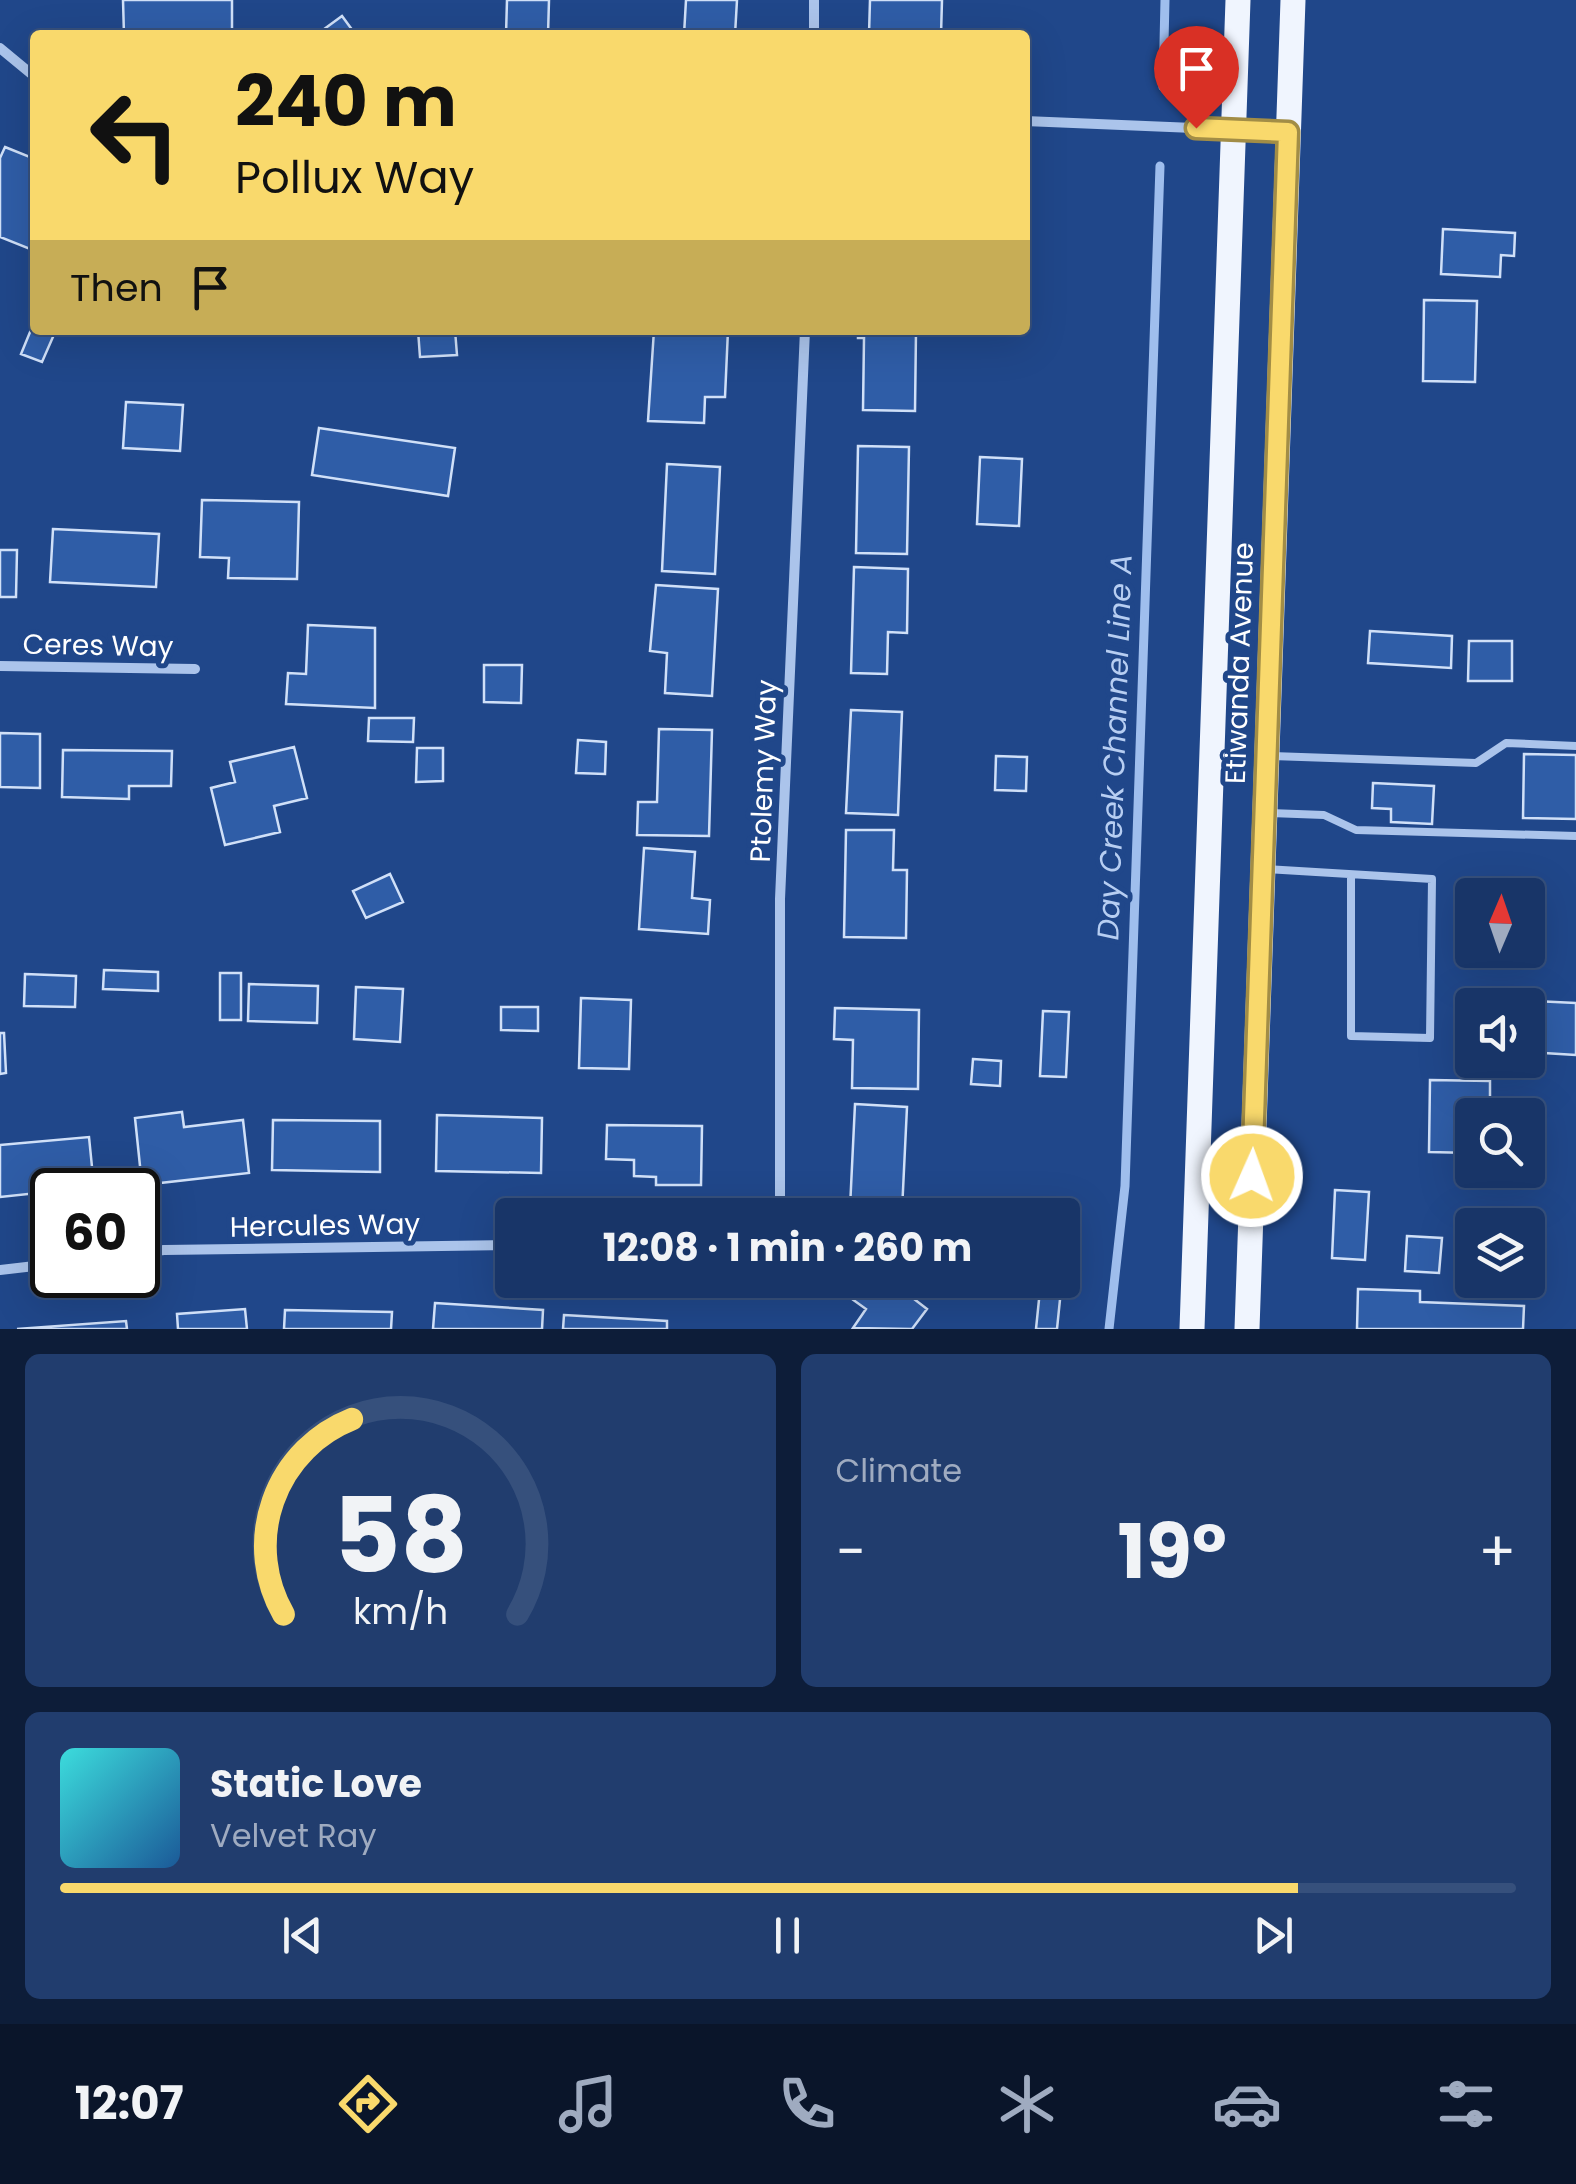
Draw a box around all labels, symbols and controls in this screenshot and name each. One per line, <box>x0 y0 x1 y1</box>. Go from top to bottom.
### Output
pin <box>1154 26 1239 129</box>
icon: arrive <box>1169 41 1224 96</box>
text: 240 m <box>235 52 457 151</box>
icon: left <box>70 70 200 200</box>
text: Pollux Way <box>235 146 474 209</box>
icon: arrive <box>183 260 238 315</box>
text: Then <box>70 261 163 314</box>
street label: Etiwanda Avenue <box>1216 542 1263 784</box>
water label: Day Creek Channel Line A <box>1086 553 1143 941</box>
street label: Ceres Way <box>22 625 174 666</box>
street label: Ptolemy Way <box>741 679 786 863</box>
north arrow <box>1455 878 1545 968</box>
map controls <box>1455 878 1545 1298</box>
button: sound <box>1455 988 1545 1078</box>
button: search <box>1455 1098 1545 1188</box>
position arrow <box>1200 1124 1304 1228</box>
speed limit sign: 60 <box>30 1168 160 1298</box>
street label: Hercules Way <box>229 1204 421 1247</box>
button: layers <box>1455 1208 1545 1298</box>
text: 12:08 · 1 min · 260 m <box>603 1221 972 1274</box>
text: Climate <box>836 1448 962 1493</box>
text: 58 <box>333 1463 468 1608</box>
text: 19° <box>1118 1499 1227 1604</box>
text: − <box>836 1513 866 1590</box>
text: + <box>1478 1513 1516 1590</box>
text: km/h <box>353 1586 448 1637</box>
text: Static Love <box>210 1757 422 1810</box>
text: Velvet Ray <box>210 1813 376 1858</box>
icon: previous <box>275 1908 330 1963</box>
icon: pause <box>760 1908 815 1963</box>
icon: next <box>1246 1908 1301 1963</box>
icon: directions <box>333 2069 403 2139</box>
icon: music <box>553 2069 623 2139</box>
icon: phone <box>772 2069 842 2139</box>
icon: climate <box>992 2069 1062 2139</box>
icon: car <box>1212 2069 1282 2139</box>
icon: filters <box>1431 2069 1501 2139</box>
text: 12:07 <box>75 2072 184 2135</box>

